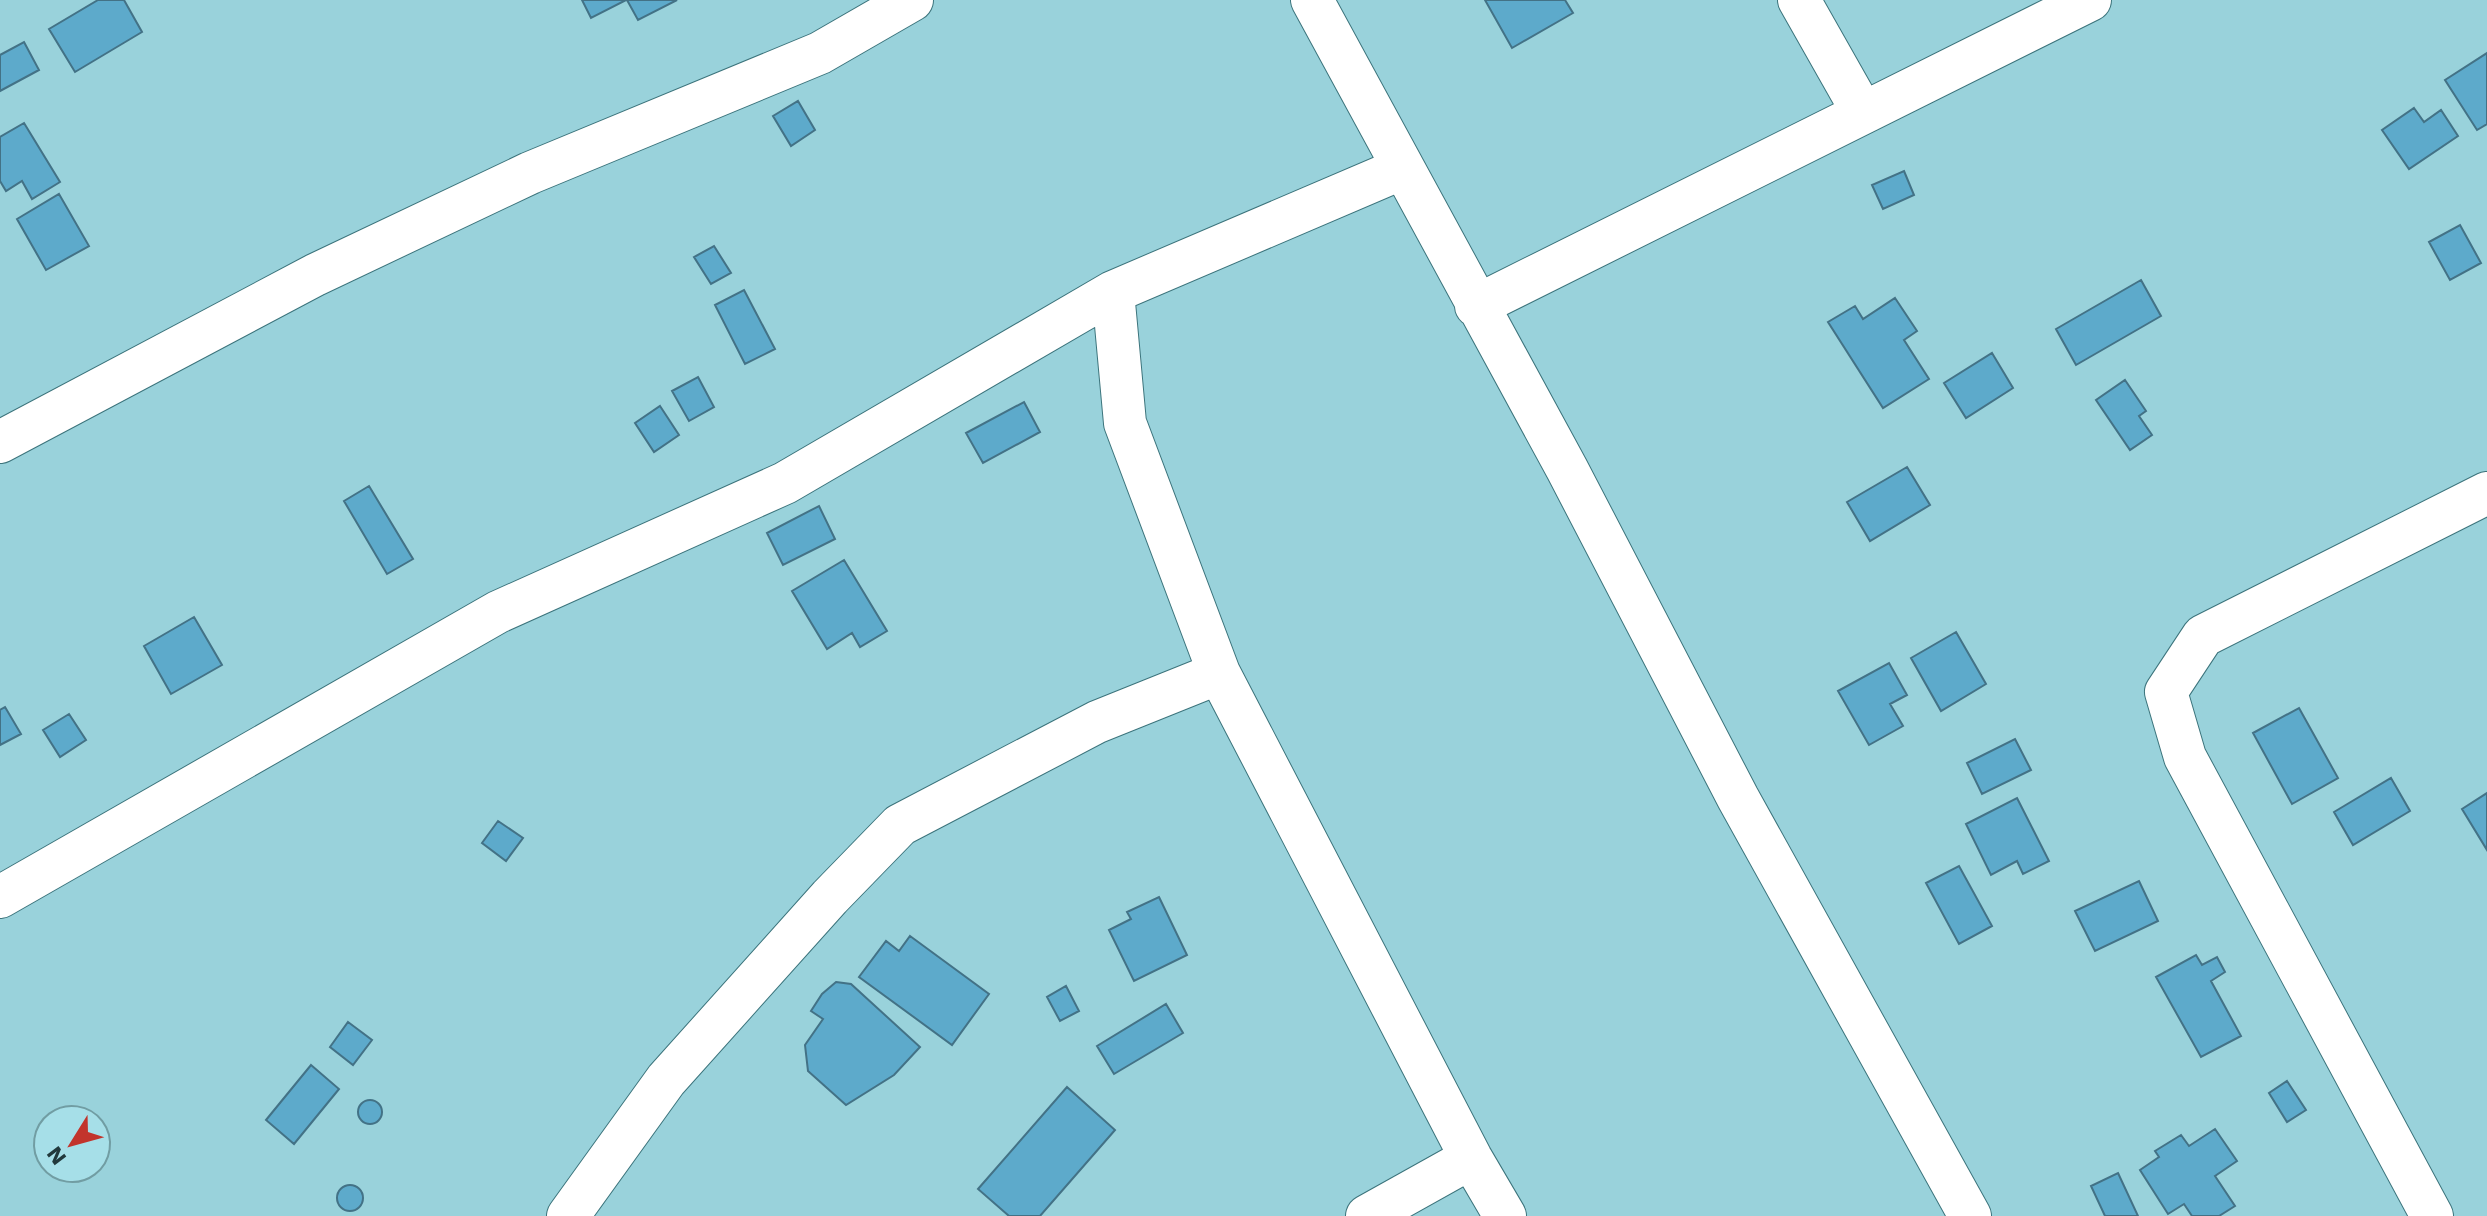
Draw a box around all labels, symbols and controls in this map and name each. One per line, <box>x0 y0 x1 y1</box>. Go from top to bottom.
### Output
north arrow <box>32 1104 112 1184</box>
text: N <box>42 1142 71 1170</box>

